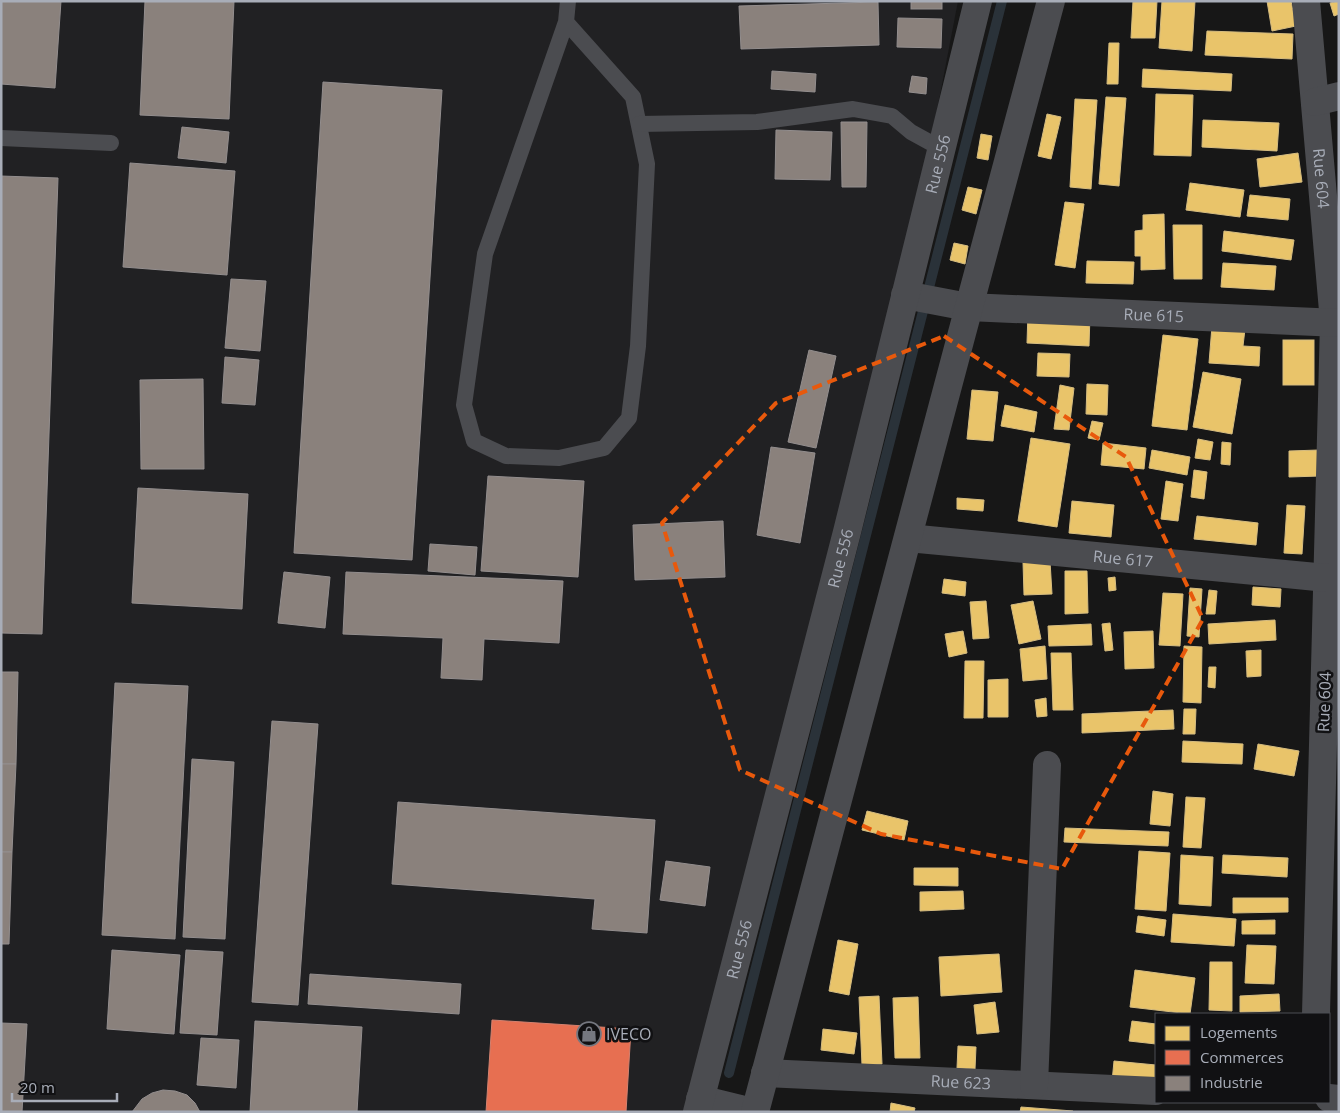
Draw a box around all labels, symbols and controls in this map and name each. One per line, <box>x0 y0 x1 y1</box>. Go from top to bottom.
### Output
street label: Rue 556 <box>920 132 956 196</box>
street label: Rue 604 <box>1308 147 1335 209</box>
street label: Rue 615 <box>1123 303 1184 327</box>
street label: Rue 556 <box>822 526 858 590</box>
street label: Rue 617 <box>1092 545 1154 572</box>
street label: Rue 604 <box>1312 671 1336 733</box>
street label: Rue 556 <box>721 917 757 981</box>
legend <box>1155 1013 1330 1103</box>
shop icon: IVECO <box>576 1021 602 1047</box>
text: Logements <box>1200 1022 1277 1042</box>
place label: IVECO <box>606 1023 651 1045</box>
text: Commerces <box>1200 1047 1284 1067</box>
scale bar <box>12 1070 118 1102</box>
street label: Rue 623 <box>930 1070 991 1094</box>
text: Industrie <box>1200 1072 1263 1092</box>
text: 20 m <box>20 1077 55 1097</box>

